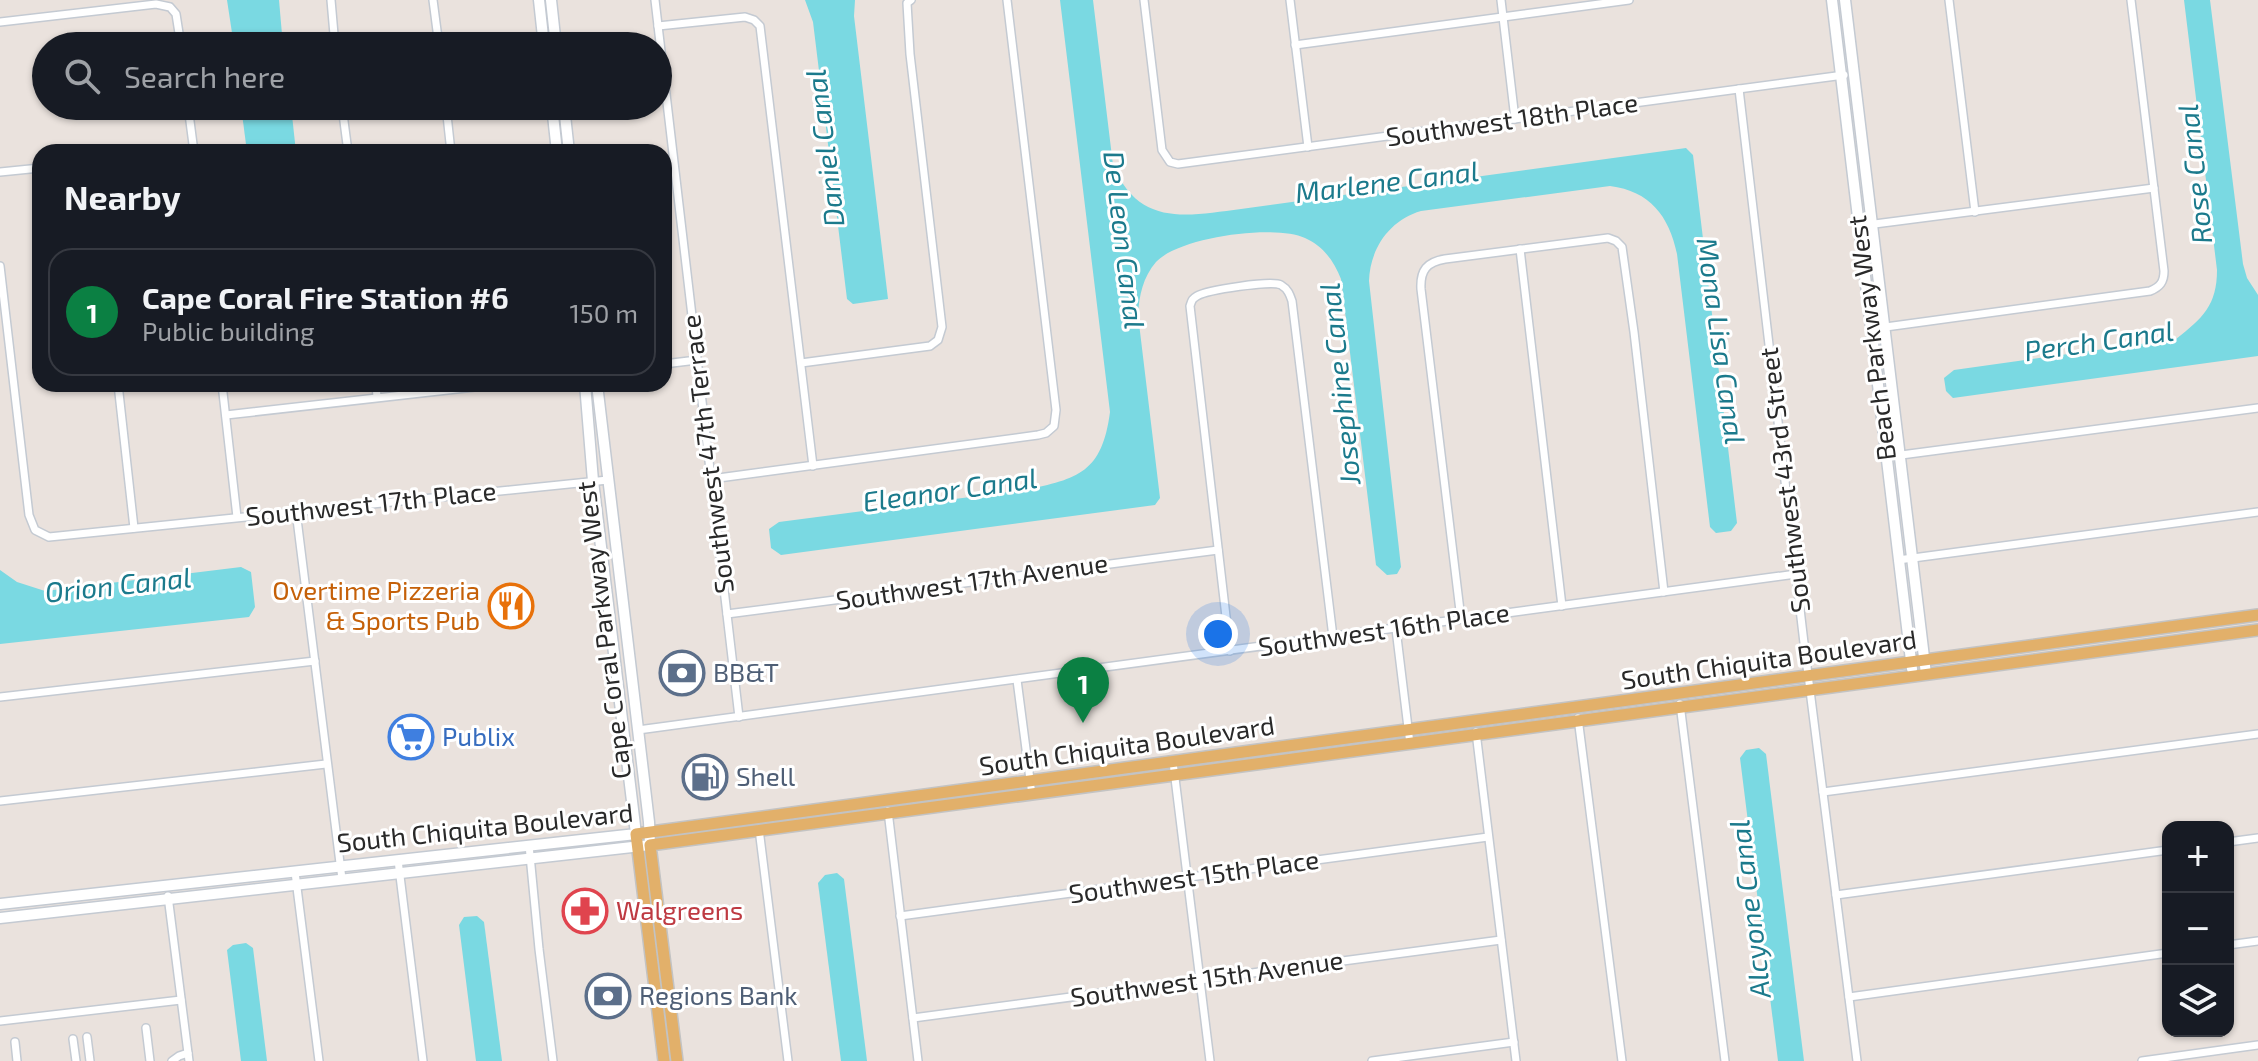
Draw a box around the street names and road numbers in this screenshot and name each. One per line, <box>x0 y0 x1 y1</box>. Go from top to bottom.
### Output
street label: Southwest 18th Place <box>1384 85 1640 152</box>
street label: Beach Parkway West <box>1840 214 1901 462</box>
street label: Southwest 47th Terrace <box>674 313 739 595</box>
street label: Southwest 43rd Street <box>1752 346 1815 615</box>
street label: Southwest 17th Place <box>244 474 498 531</box>
street label: Cape Coral Parkway West <box>569 479 636 781</box>
street label: Southwest 17th Avenue <box>834 546 1110 615</box>
street label: Southwest 16th Place <box>1256 596 1511 661</box>
street label: South Chiquita Boulevard <box>1619 622 1918 695</box>
street label: South Chiquita Boulevard <box>977 708 1276 781</box>
street label: South Chiquita Boulevard <box>335 796 635 857</box>
street label: Southwest 15th Place <box>1067 843 1321 908</box>
street label: Southwest 15th Avenue <box>1068 943 1345 1012</box>

